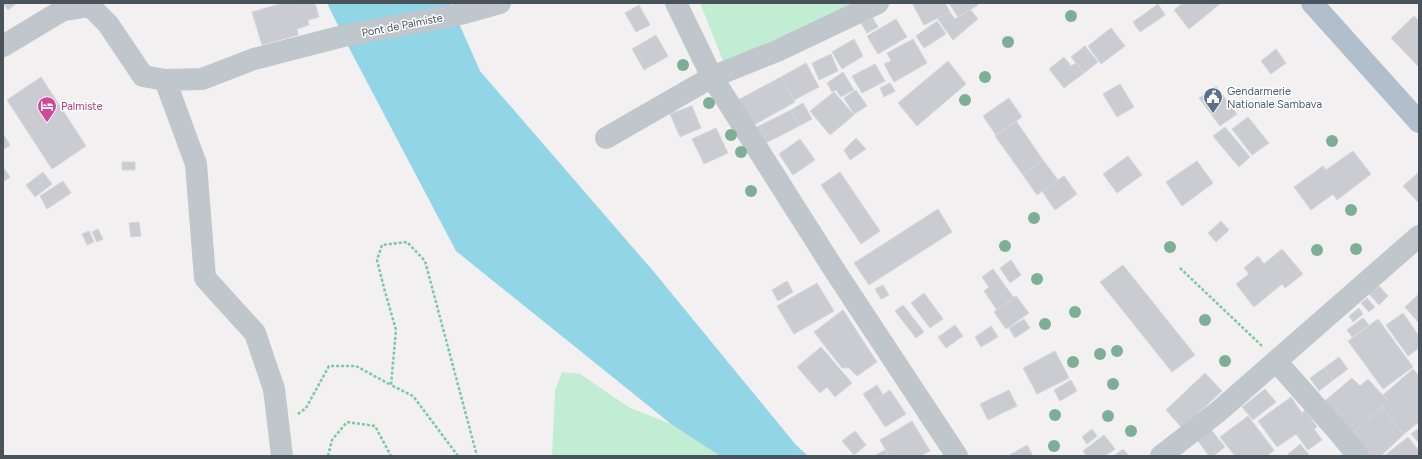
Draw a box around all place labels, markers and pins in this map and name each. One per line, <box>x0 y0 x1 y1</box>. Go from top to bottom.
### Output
place label: Gendarmerie Nationale Sambava <box>1227 85 1322 111</box>
public building icon: Gendarmerie Nationale Sambava <box>1202 86 1224 114</box>
hotel icon: Palmiste <box>36 95 58 123</box>
place label: Palmiste <box>61 100 102 113</box>

